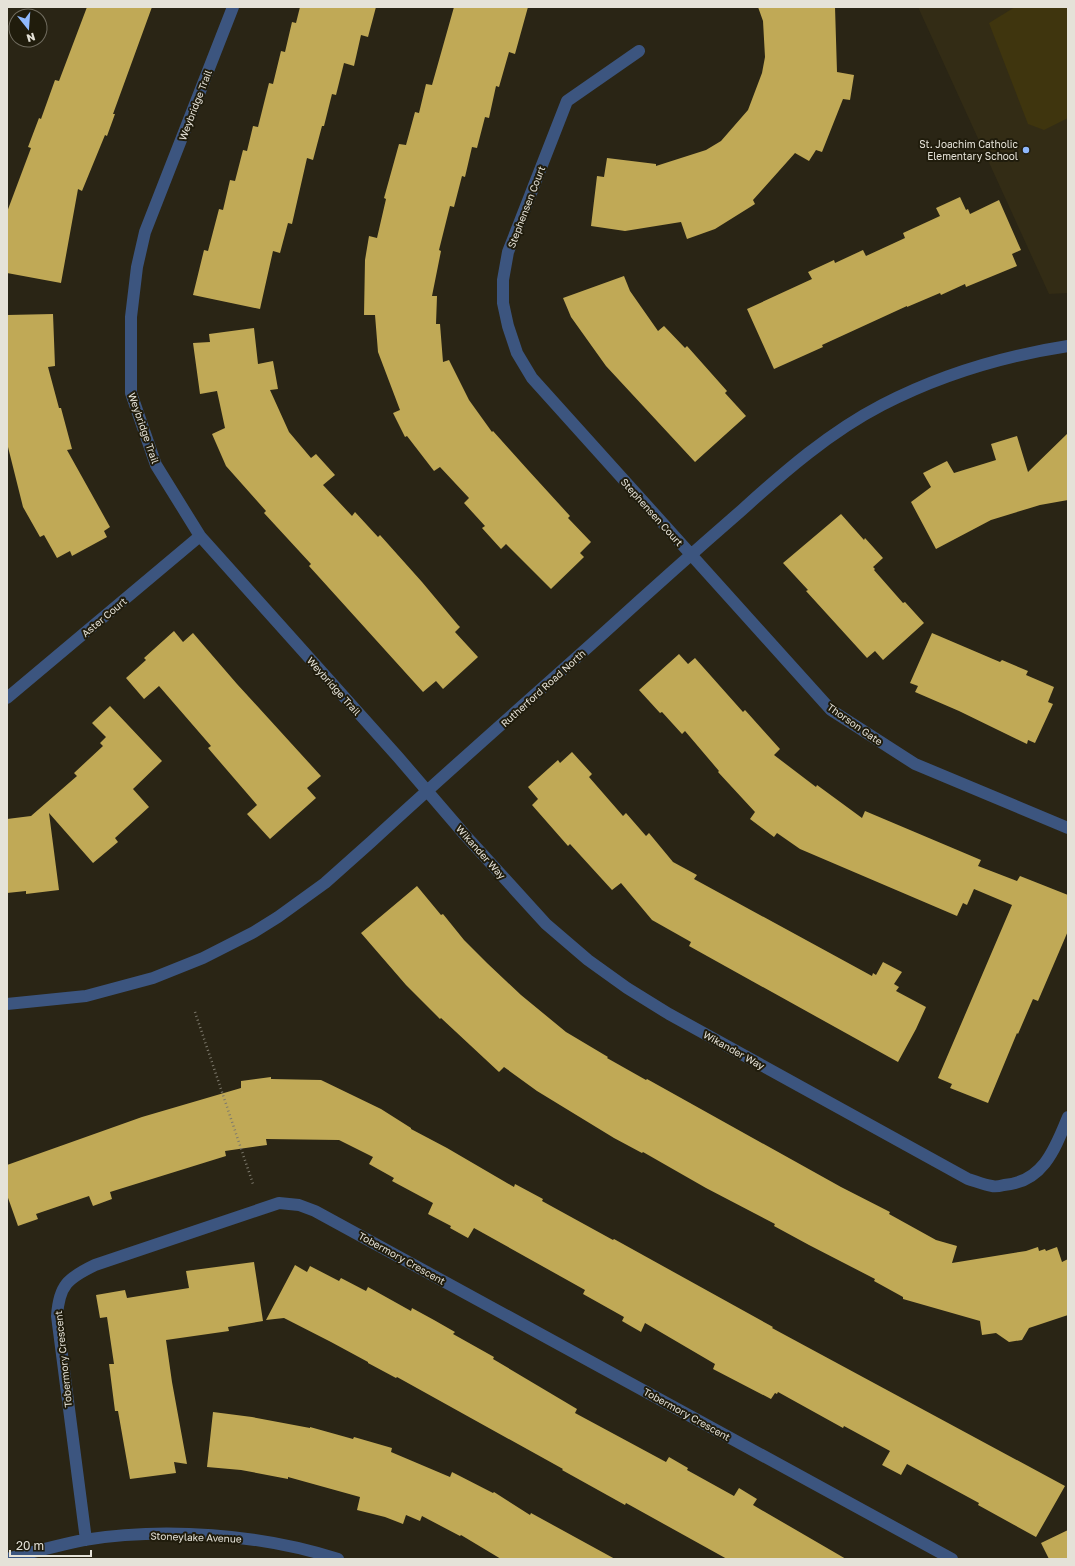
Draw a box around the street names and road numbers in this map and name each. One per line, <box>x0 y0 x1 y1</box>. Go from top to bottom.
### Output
street label: Weybridge Trail <box>176 68 214 142</box>
street label: Stephensen Court <box>505 164 547 250</box>
street label: Weybridge Trail <box>126 391 162 465</box>
street label: Stephensen Court <box>618 476 686 548</box>
street label: Aster Court <box>79 595 129 639</box>
street label: Rutherford Road North <box>498 647 588 729</box>
street label: Weybridge Trail <box>305 654 363 718</box>
street label: Thorson Gate <box>825 701 885 748</box>
street label: Wikander Way <box>454 823 509 882</box>
street label: Wikander Way <box>701 1028 767 1072</box>
street label: Tobermory Crescent <box>357 1229 447 1287</box>
street label: Tobermory Crescent <box>52 1310 74 1408</box>
street label: Tobermory Crescent <box>642 1385 732 1443</box>
street label: Stoneylake Avenue <box>150 1529 242 1545</box>

